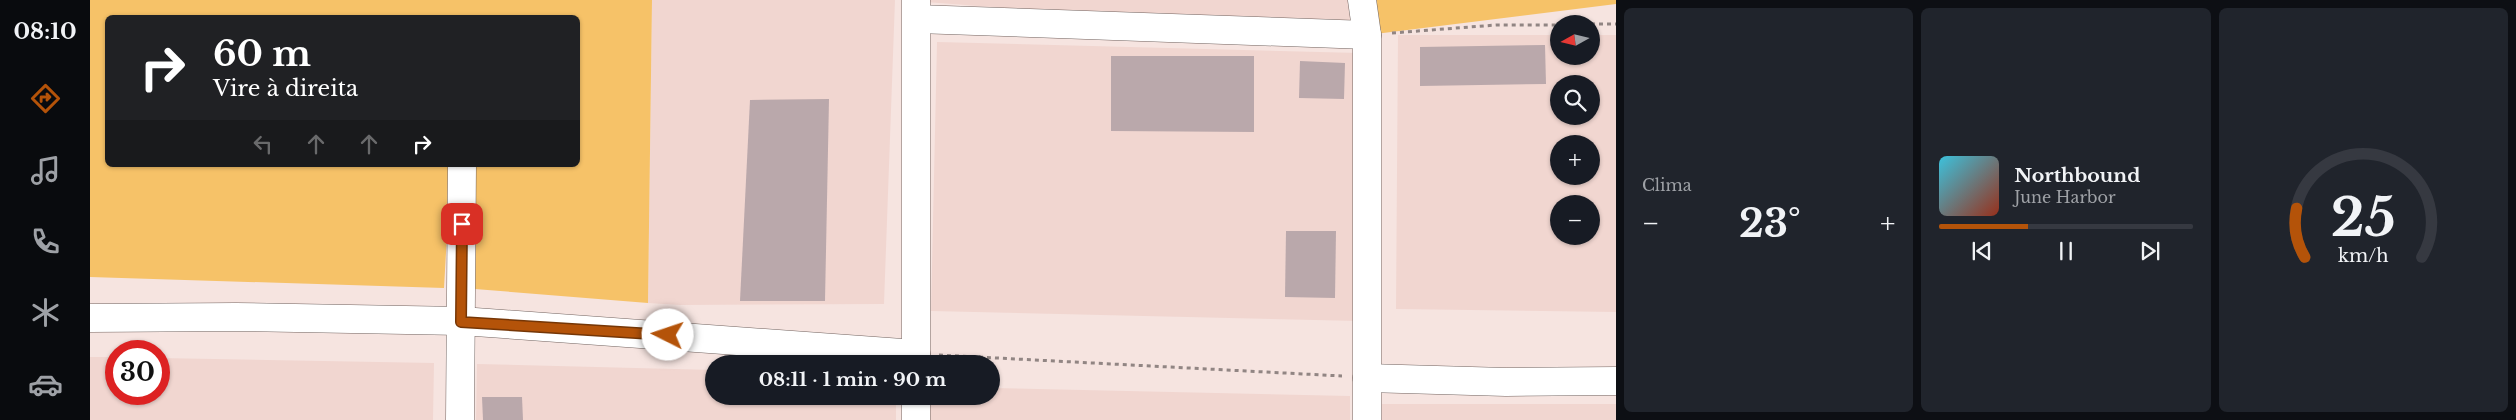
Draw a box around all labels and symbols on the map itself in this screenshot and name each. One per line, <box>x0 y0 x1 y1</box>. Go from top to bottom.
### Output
north arrow <box>1550 15 1600 65</box>
pin <box>441 203 483 245</box>
position arrow <box>641 308 693 360</box>
speed limit sign: 30 <box>105 340 170 405</box>

